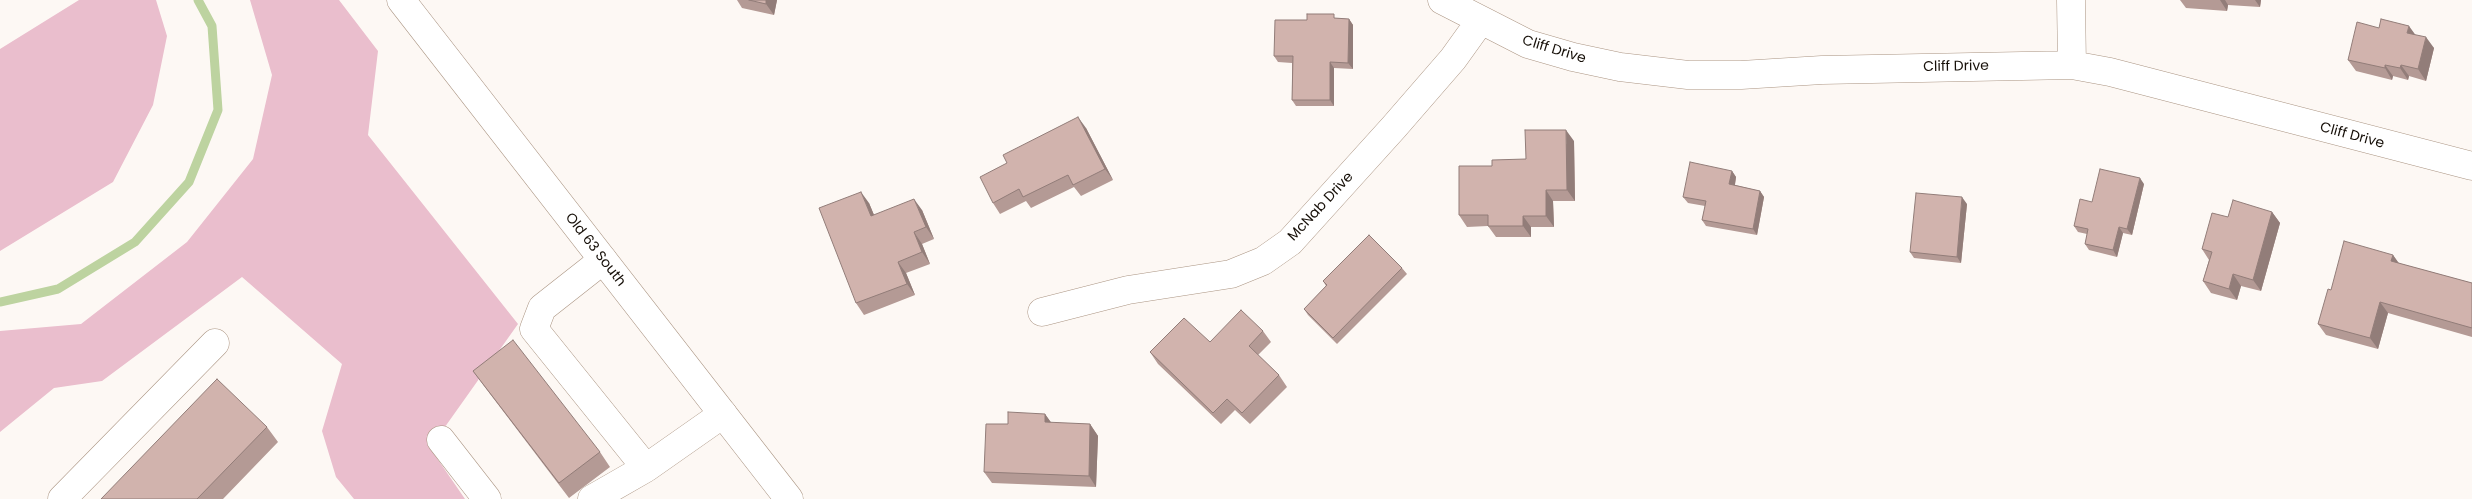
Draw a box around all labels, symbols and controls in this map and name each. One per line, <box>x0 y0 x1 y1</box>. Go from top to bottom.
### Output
street label: Cliff Drive <box>1520 32 1588 68</box>
street label: Cliff Drive <box>1923 58 1989 76</box>
street label: Cliff Drive <box>2318 119 2386 153</box>
street label: McNab Drive <box>1285 169 1357 245</box>
street label: Old 63 South <box>561 210 629 290</box>

